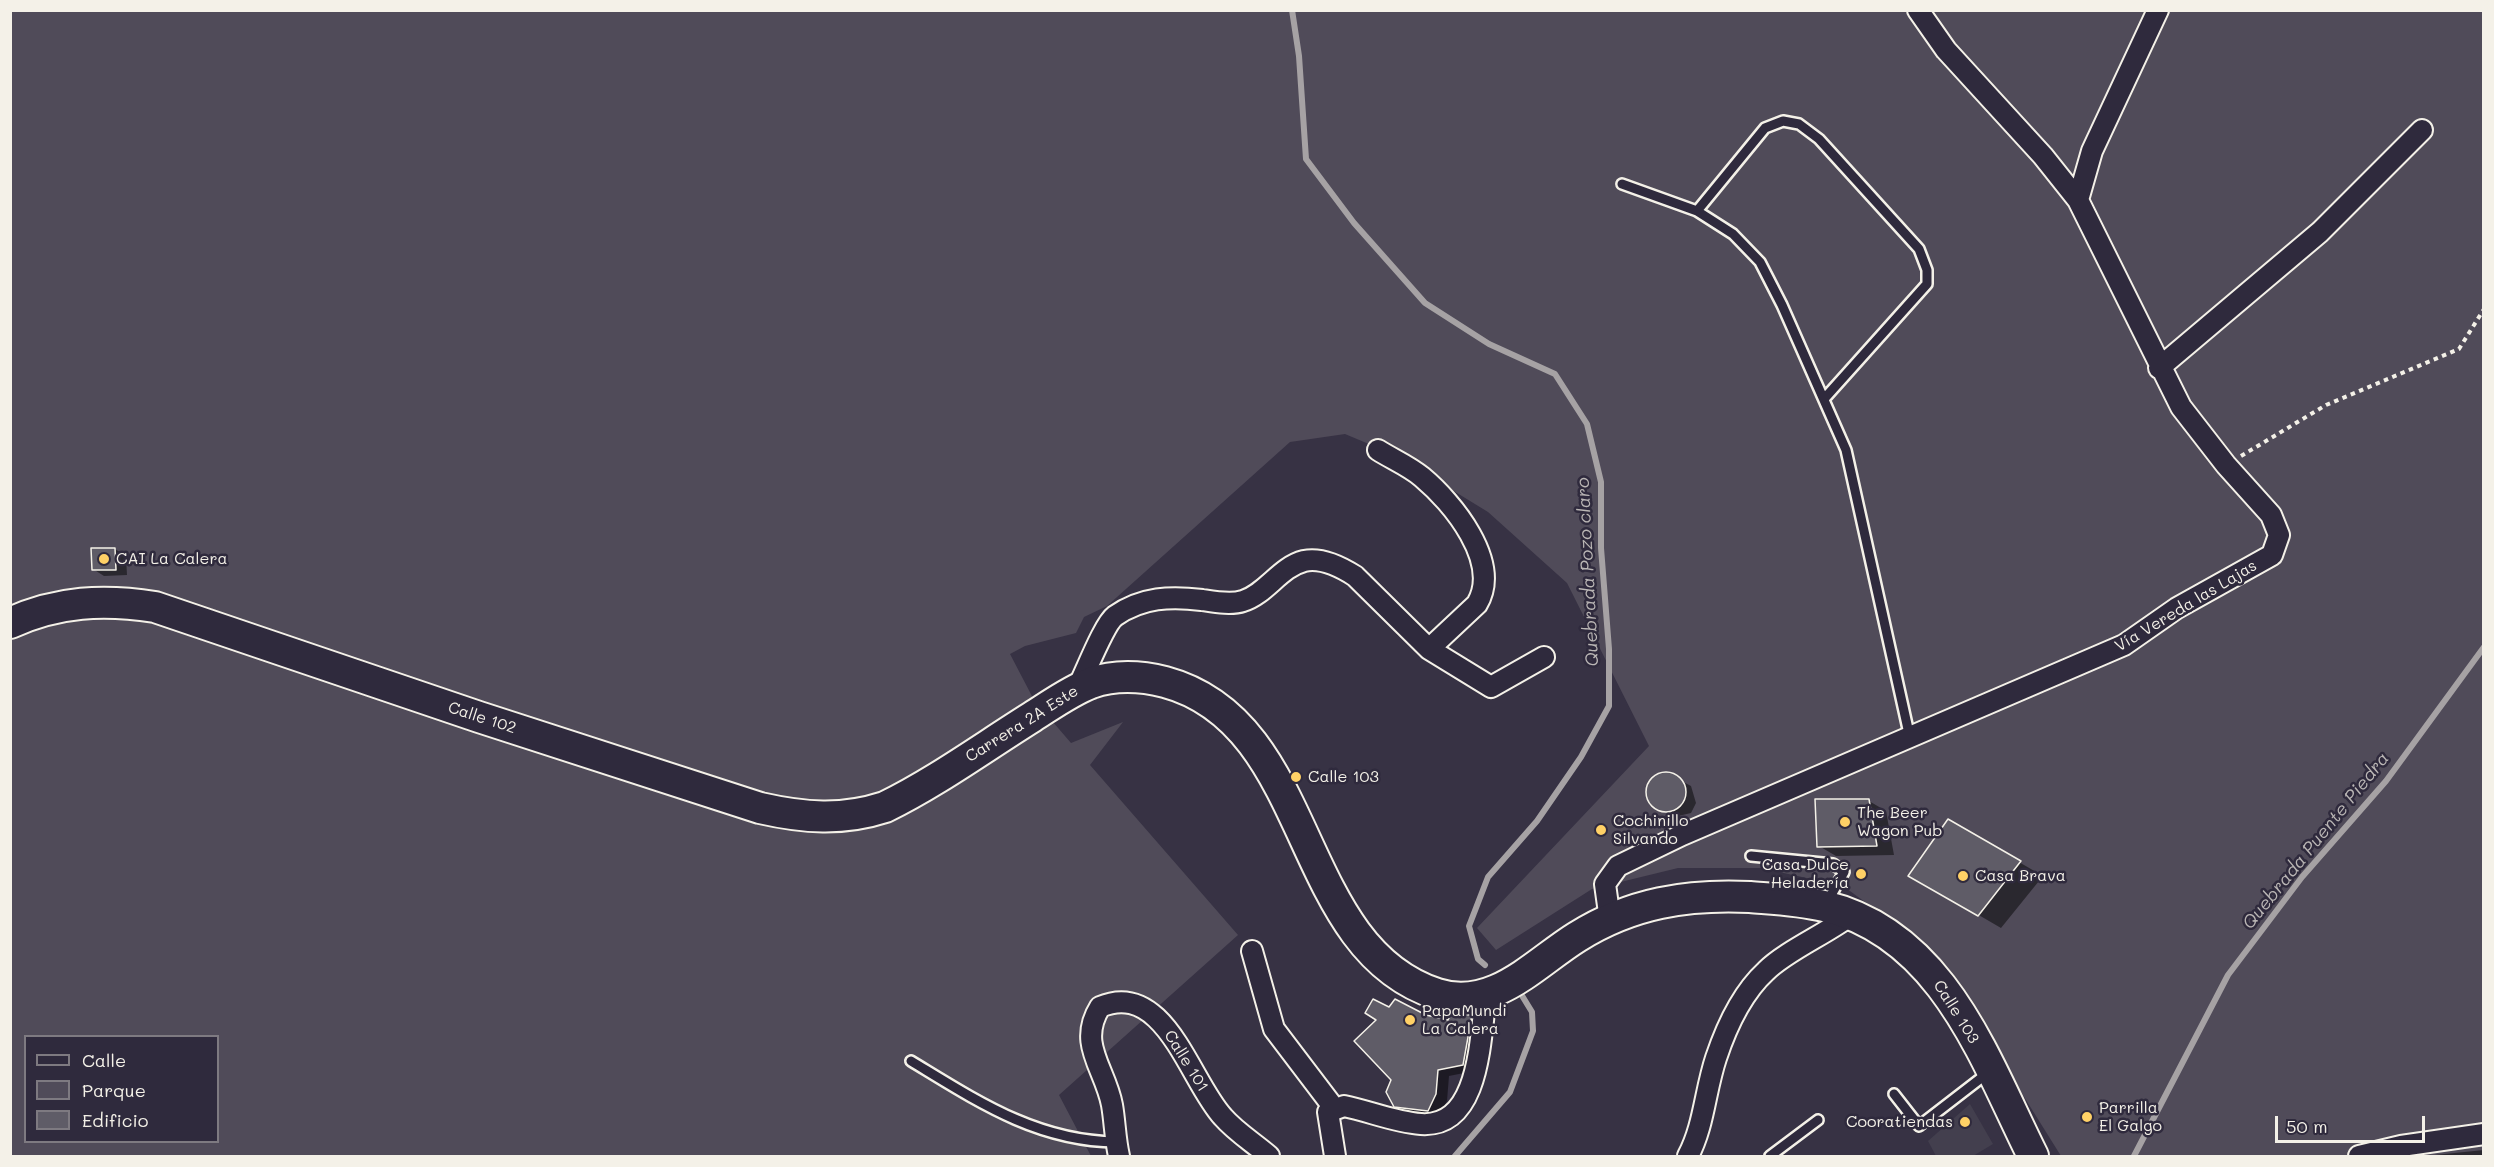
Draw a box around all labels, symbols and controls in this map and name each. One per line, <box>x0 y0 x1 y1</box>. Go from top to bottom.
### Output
water label: Quebrada Pozo claro <box>1572 477 1604 667</box>
place label: CAI La Calera <box>116 549 227 569</box>
marker: CAI La Calera <box>97 552 111 566</box>
street label: Vía Vereda las Lajas <box>2112 556 2260 656</box>
street label: Carrera 2A Este <box>962 682 1082 766</box>
street label: Calle 102 <box>446 698 518 738</box>
water label: Quebrada Puente Piedra <box>2238 748 2394 934</box>
place label: Calle 103 <box>1308 767 1379 787</box>
marker: Calle 103 <box>1289 770 1303 784</box>
place label: The Beer Wagon Pub <box>1857 803 1942 841</box>
place label: Cochinillo Silvando <box>1613 811 1689 849</box>
marker: The Beer Wagon Pub <box>1838 815 1852 829</box>
marker: Cochinillo Silvando <box>1594 823 1608 837</box>
place label: Casa Dulce Heladería <box>1762 855 1849 893</box>
place label: Casa Brava <box>1975 866 2066 886</box>
marker: Casa Dulce Heladería <box>1854 867 1868 881</box>
marker: Casa Brava <box>1956 869 1970 883</box>
street label: Calle 103 <box>1929 977 1983 1047</box>
place label: PapaMundi La Calera <box>1422 1001 1507 1039</box>
marker: PapaMundi La Calera <box>1403 1013 1417 1027</box>
street label: Calle 101 <box>1160 1027 1212 1095</box>
legend <box>24 1035 219 1143</box>
text: Calle <box>82 1048 126 1072</box>
text: Parque <box>82 1078 146 1102</box>
place label: Parrilla El Galgo <box>2099 1098 2162 1136</box>
scale bar <box>2278 1104 2428 1142</box>
text: Edificio <box>82 1108 149 1132</box>
marker: Parrilla El Galgo <box>2080 1110 2094 1124</box>
place label: Cooratiendas <box>1846 1112 1953 1132</box>
text: 50 m <box>2286 1114 2328 1138</box>
marker: Cooratiendas <box>1958 1115 1972 1129</box>

